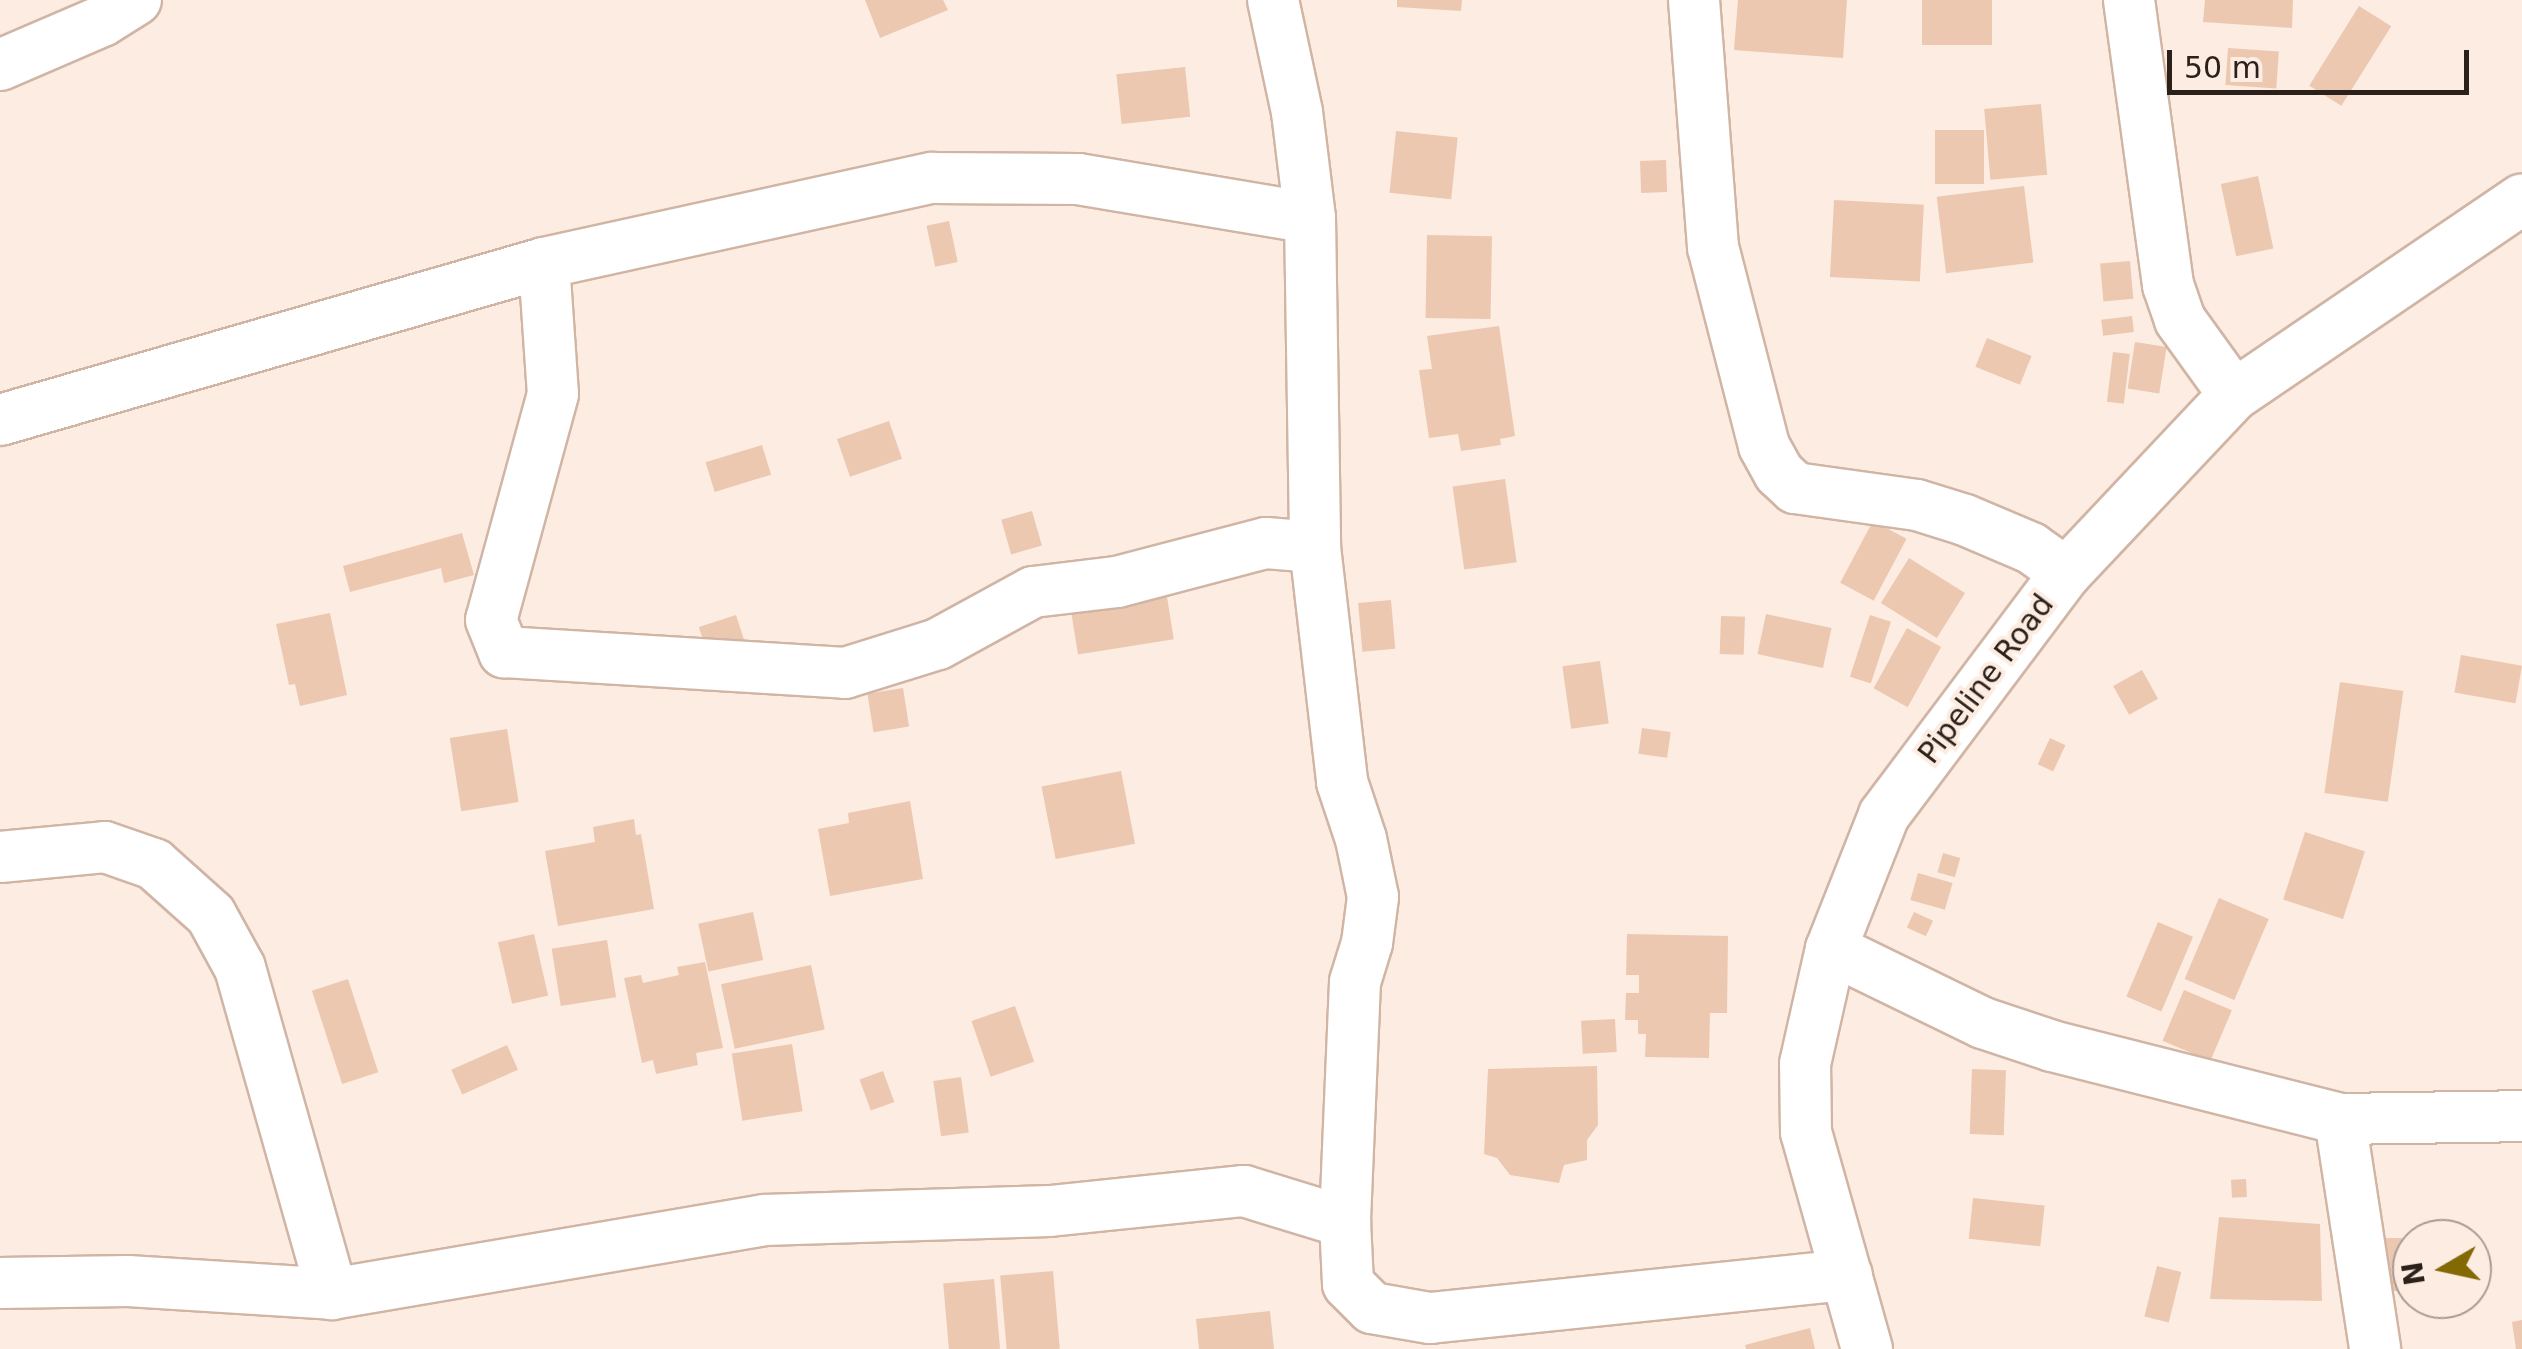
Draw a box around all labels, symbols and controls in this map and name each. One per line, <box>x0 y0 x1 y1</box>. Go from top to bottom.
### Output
scale bar <box>2172 30 2474 92</box>
text: 50 m <box>2184 50 2261 85</box>
street label: Pipeline Road <box>1911 587 2061 771</box>
north arrow <box>2392 1219 2492 1319</box>
text: N <box>2396 1259 2432 1288</box>

